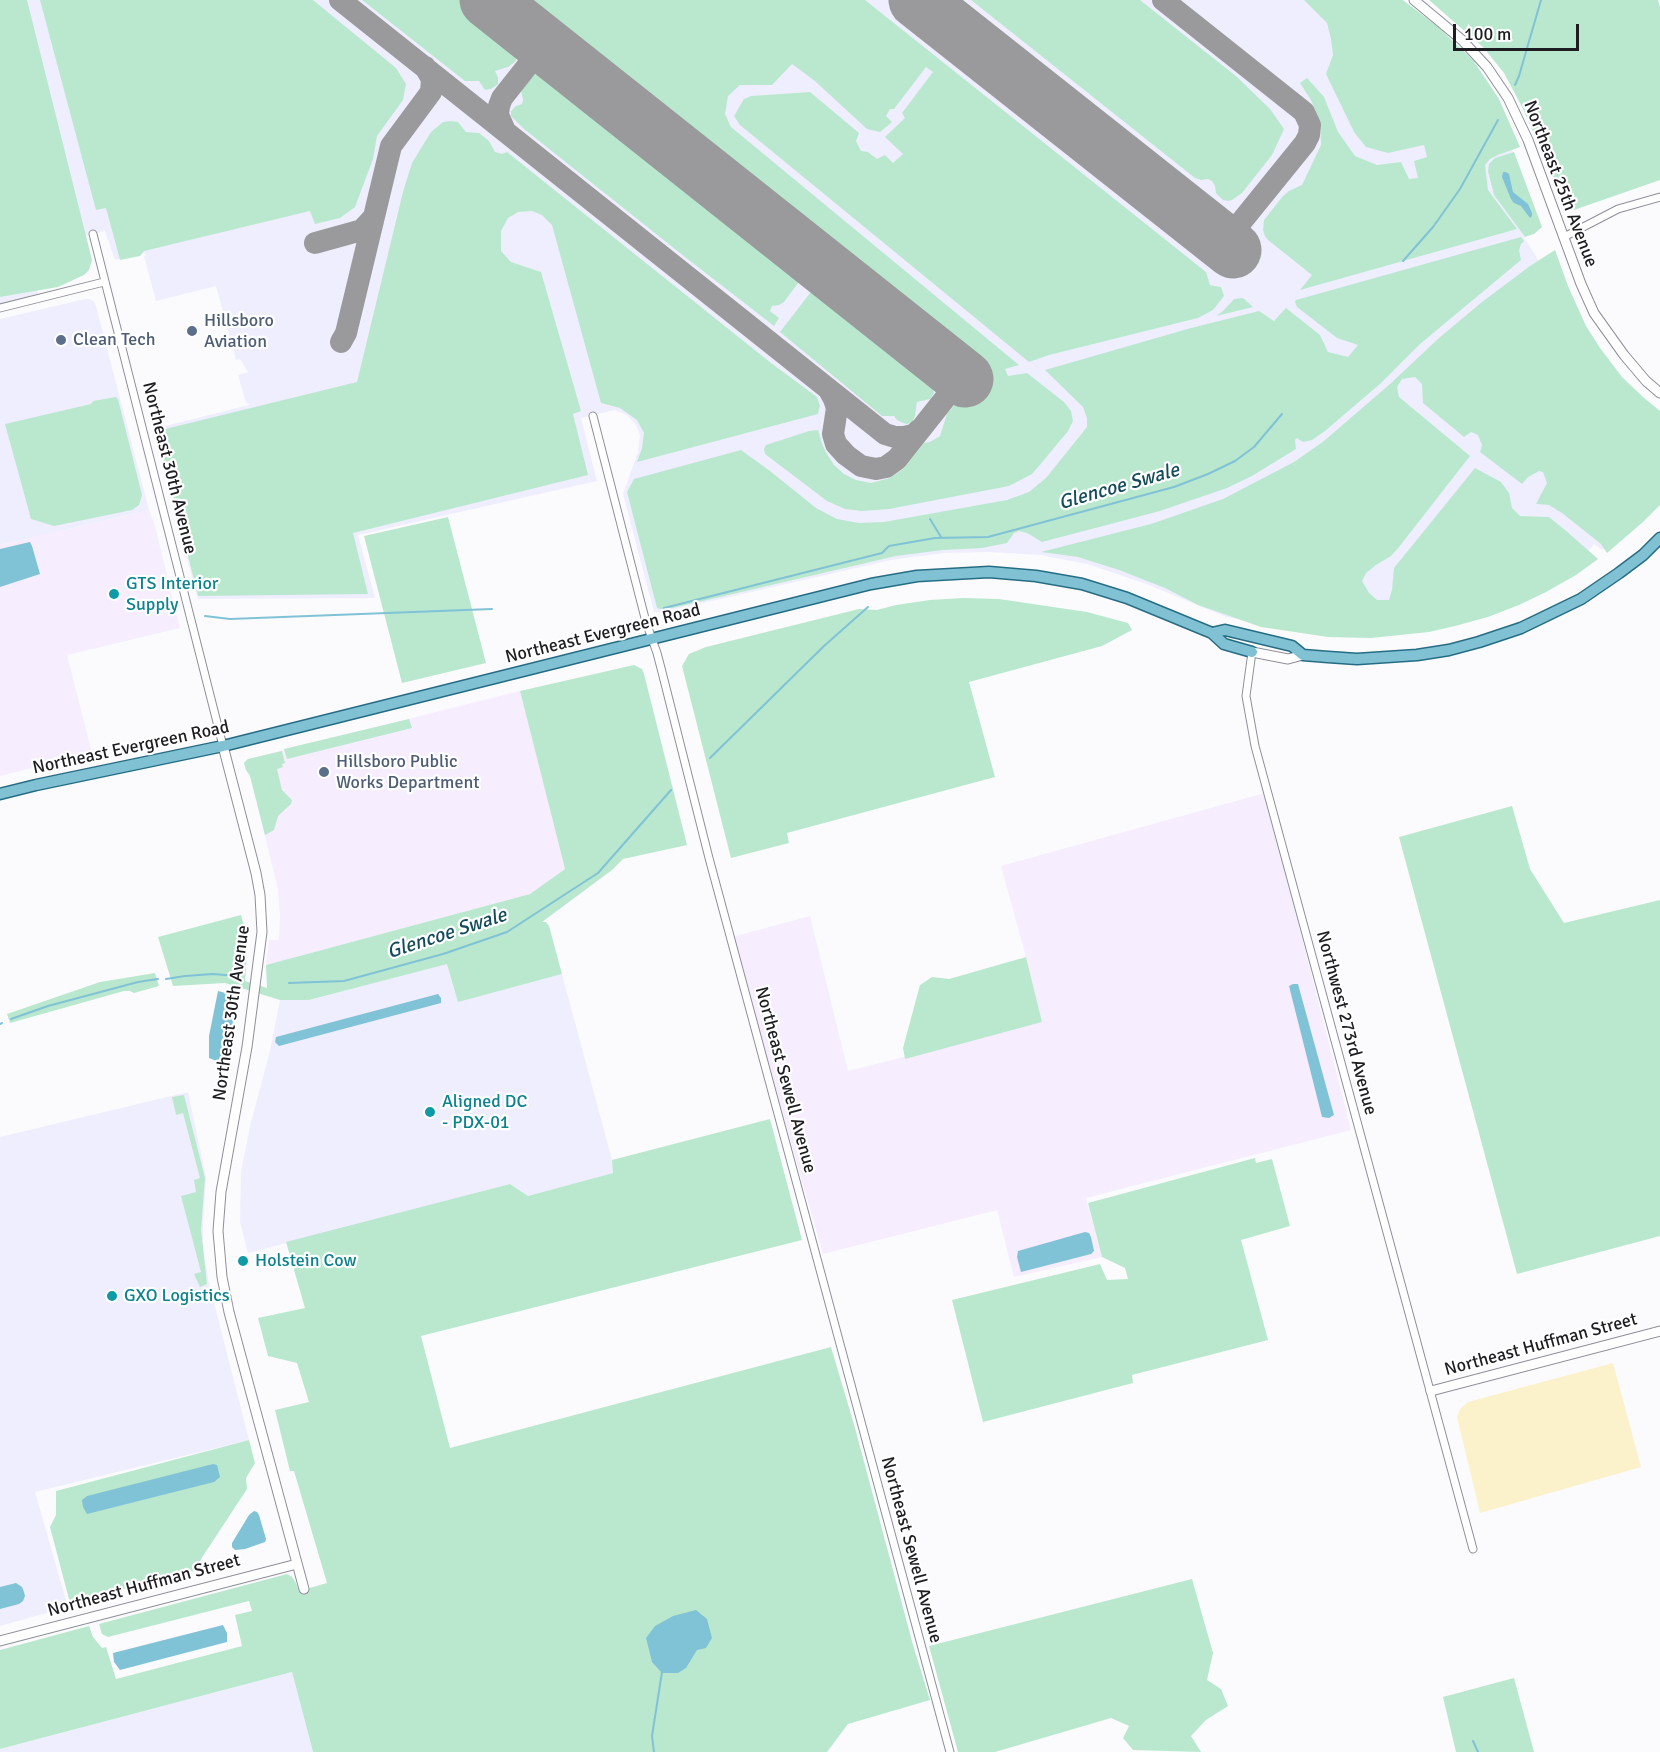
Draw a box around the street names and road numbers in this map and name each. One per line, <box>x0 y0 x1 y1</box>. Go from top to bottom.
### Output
street label: Northeast 25th Avenue <box>1518 98 1602 270</box>
street label: Northeast 30th Avenue <box>137 380 201 556</box>
street label: Northeast Evergreen Road <box>503 599 703 669</box>
street label: Northeast Evergreen Road <box>31 717 231 779</box>
street label: Northeast 30th Avenue <box>209 924 255 1102</box>
street label: Northwest 273rd Avenue <box>1311 929 1381 1117</box>
street label: Northeast Sewell Avenue <box>750 984 820 1176</box>
street label: Northeast Huffman Street <box>1442 1309 1640 1381</box>
street label: Northeast Sewell Avenue <box>876 1454 946 1646</box>
street label: Northeast Huffman Street <box>45 1550 243 1622</box>

